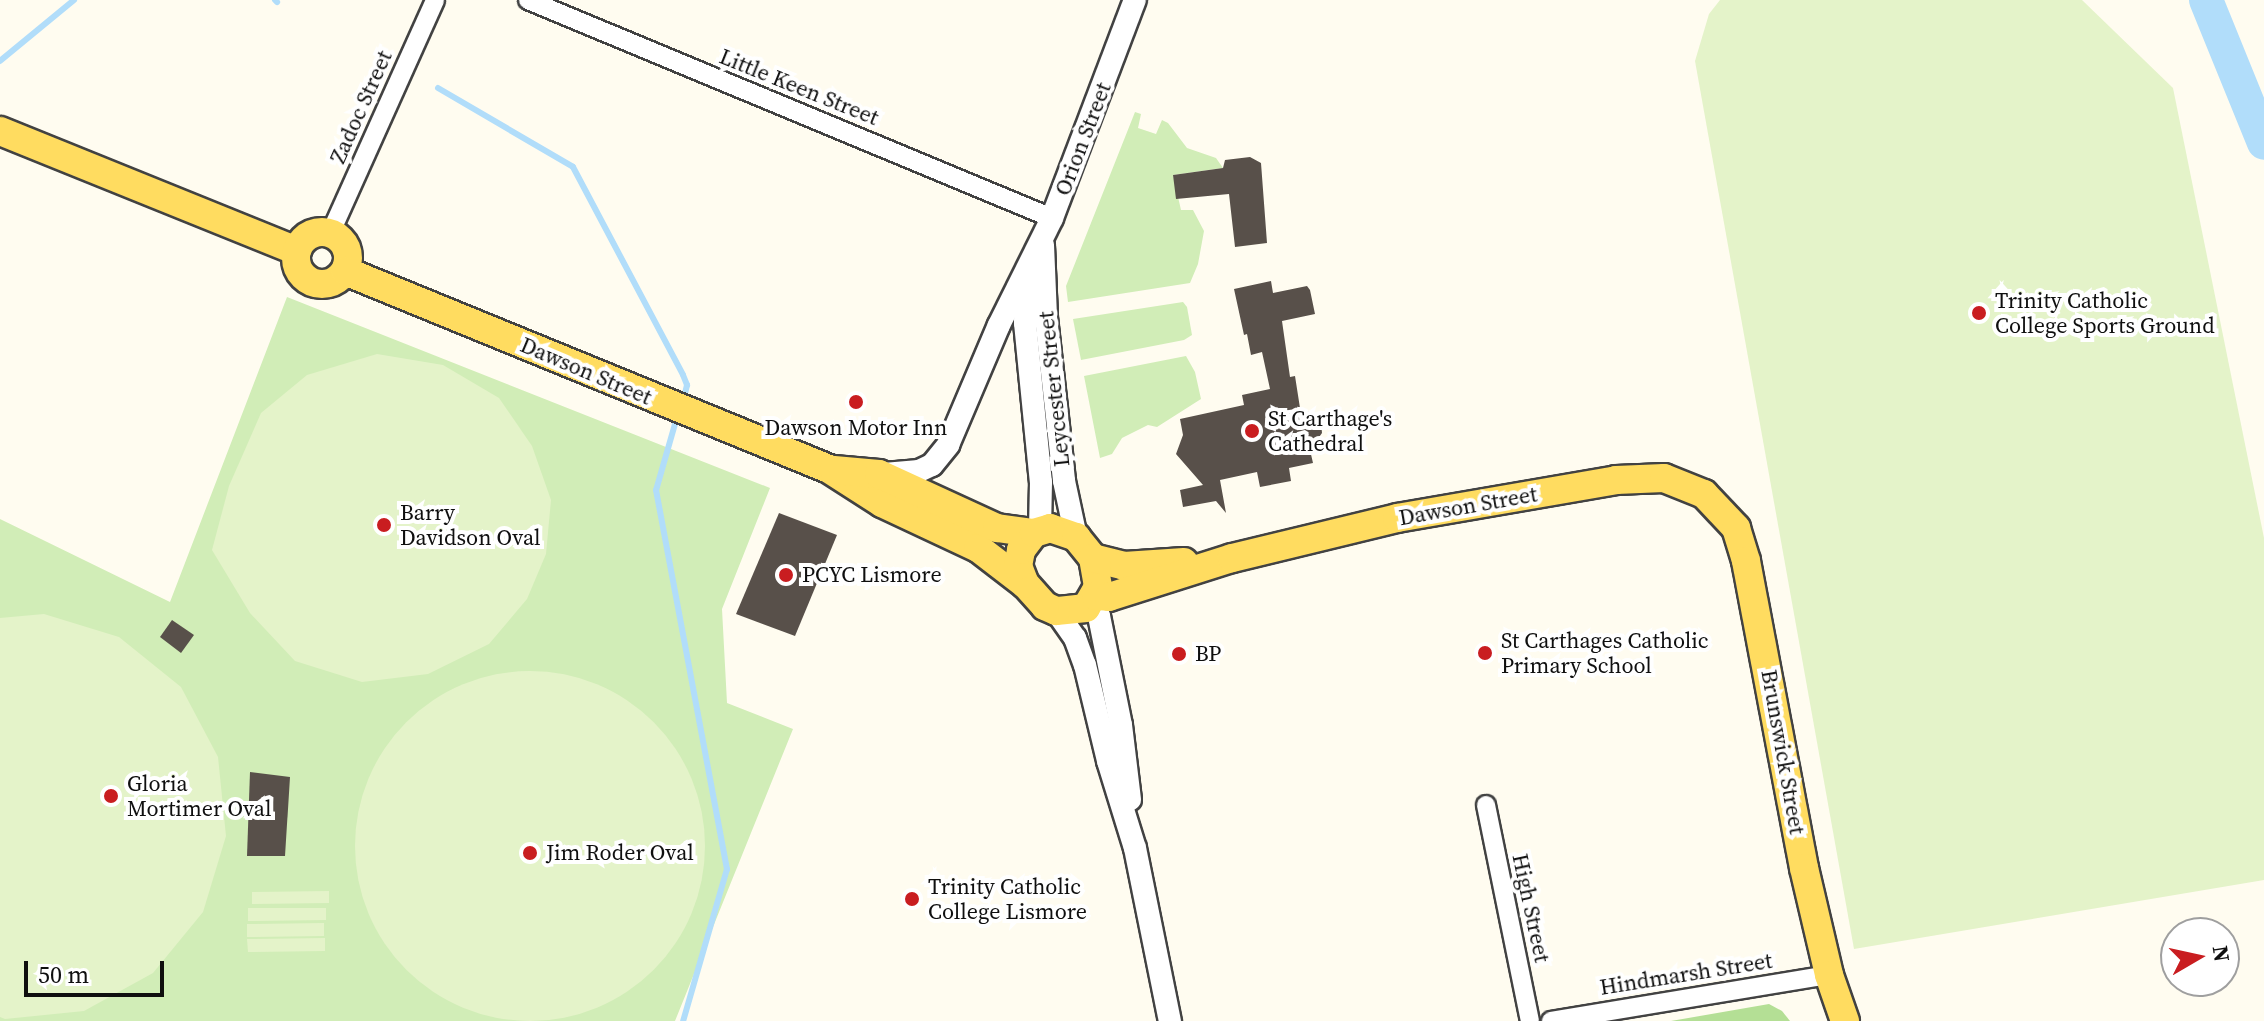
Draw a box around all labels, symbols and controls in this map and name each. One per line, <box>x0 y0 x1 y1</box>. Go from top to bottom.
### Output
street label: Little Keen Street <box>716 43 882 131</box>
street label: Zadoc Street <box>324 47 398 167</box>
street label: Orion Street <box>1049 79 1117 199</box>
place label: Trinity Catholic College Sports Ground <box>1995 287 2215 338</box>
marker: Trinity Catholic College Sports Ground <box>1970 304 1988 322</box>
street label: Leycester Street <box>1033 310 1075 468</box>
street label: Dawson Street <box>516 332 656 410</box>
marker: Dawson Motor Inn <box>847 393 865 411</box>
place label: St Carthage's Cathedral <box>1268 405 1392 456</box>
place label: Dawson Motor Inn <box>765 415 947 441</box>
marker: St Carthage's Cathedral <box>1243 422 1261 440</box>
street label: Dawson Street <box>1397 481 1539 531</box>
place label: Barry Davidson Oval <box>400 499 541 550</box>
marker: Barry Davidson Oval <box>375 516 393 534</box>
place label: PCYC Lismore <box>802 562 942 588</box>
marker: PCYC Lismore <box>777 566 795 584</box>
place label: St Carthages Catholic Primary School <box>1501 627 1709 678</box>
place label: BP <box>1195 641 1221 667</box>
marker: St Carthages Catholic Primary School <box>1476 644 1494 662</box>
marker: BP <box>1170 645 1188 663</box>
street label: Brunswick Street <box>1756 668 1810 836</box>
place label: Gloria Mortimer Oval <box>127 770 271 822</box>
marker: Gloria Mortimer Oval <box>102 787 120 805</box>
place label: Jim Roder Oval <box>546 840 694 866</box>
marker: Jim Roder Oval <box>521 844 539 862</box>
street label: High Street <box>1507 851 1555 965</box>
place label: Trinity Catholic College Lismore <box>928 873 1087 924</box>
marker: Trinity Catholic College Lismore <box>903 890 921 908</box>
north arrow <box>2160 917 2240 997</box>
text: N <box>2206 943 2238 964</box>
scale bar <box>28 945 168 995</box>
street label: Hindmarsh Street <box>1598 947 1774 1001</box>
text: 50 m <box>38 958 89 991</box>

